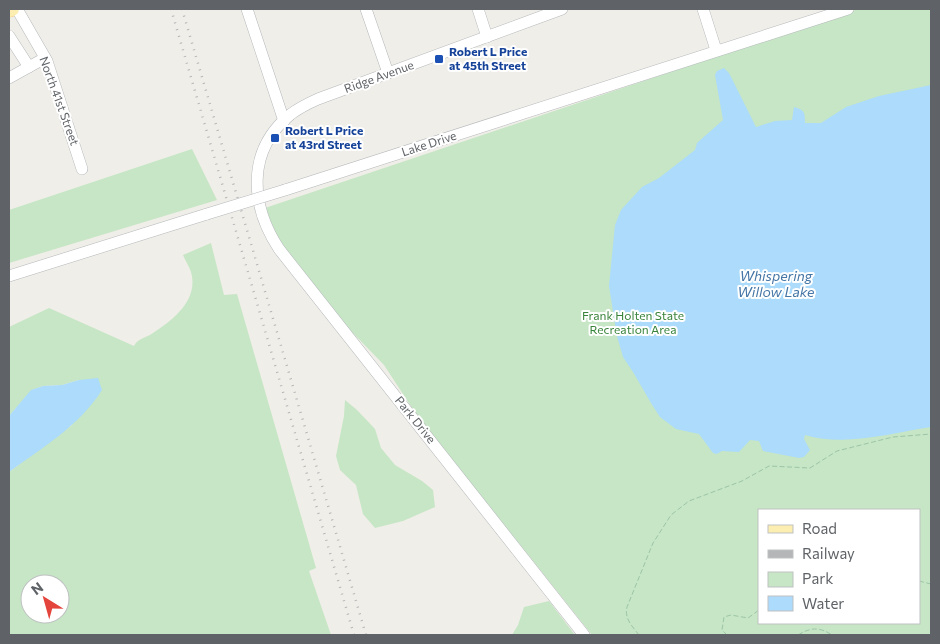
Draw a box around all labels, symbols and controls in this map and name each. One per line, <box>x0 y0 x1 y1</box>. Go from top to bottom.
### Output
place label: Robert L Price at 45th Street <box>449 44 527 72</box>
marker: Robert L Price at 45th Street <box>433 53 445 65</box>
street label: North 41st Street <box>37 54 83 147</box>
street label: Ridge Avenue <box>342 57 415 95</box>
place label: Robert L Price at 43rd Street <box>285 123 363 151</box>
street label: Lake Drive <box>399 128 458 159</box>
marker: Robert L Price at 43rd Street <box>269 132 281 144</box>
water label: Whispering Willow Lake <box>738 267 815 300</box>
park label: Frank Holten State Recreation Area <box>582 308 684 336</box>
street label: Park Drive <box>393 393 439 446</box>
legend <box>758 509 920 624</box>
text: Road <box>802 519 837 537</box>
text: Railway <box>802 544 855 562</box>
text: Park <box>802 569 833 587</box>
north arrow <box>20 574 70 624</box>
text: N <box>28 578 46 598</box>
text: Water <box>802 594 844 612</box>

